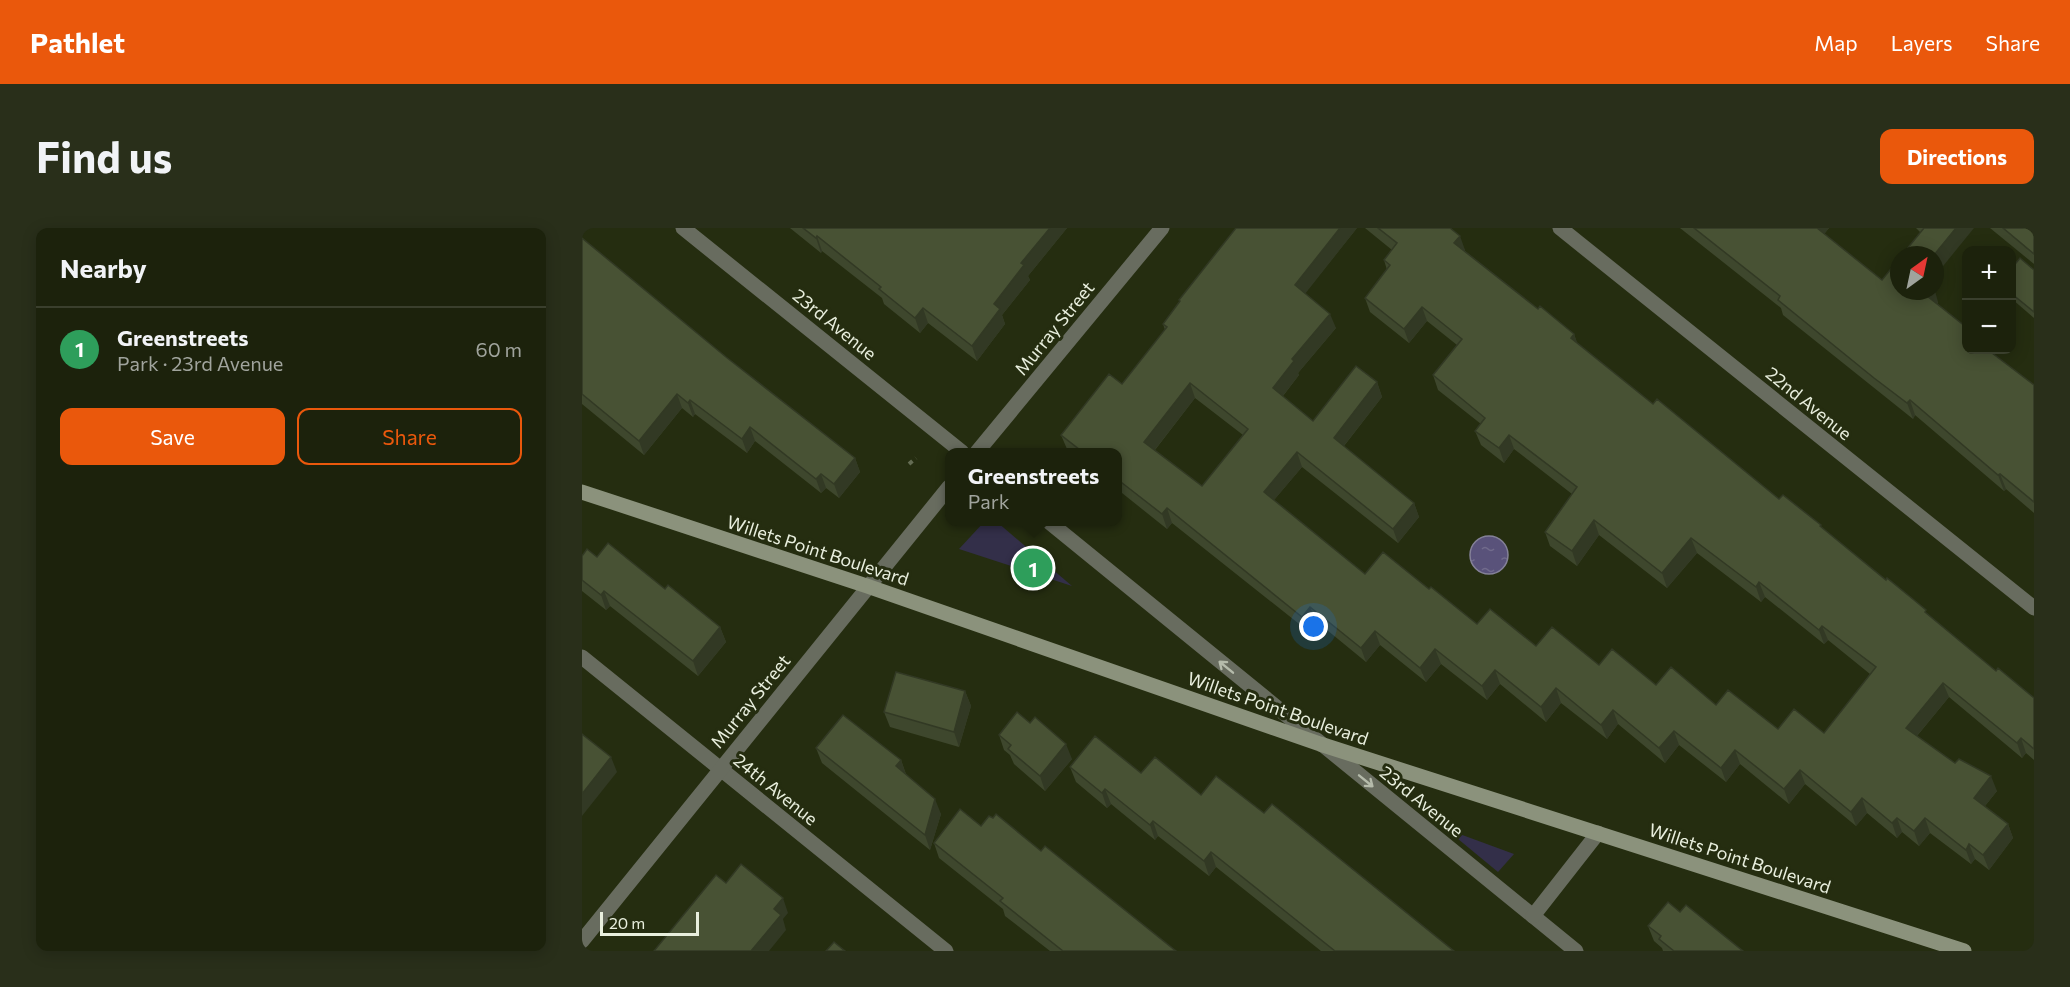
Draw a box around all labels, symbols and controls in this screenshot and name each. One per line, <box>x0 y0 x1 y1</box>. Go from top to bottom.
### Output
text: Pathlet <box>30 25 125 59</box>
text: Map <box>1814 30 1858 55</box>
text: Layers <box>1891 30 1953 55</box>
text: Share <box>1986 30 2040 55</box>
button: Directions <box>1880 129 2034 184</box>
text: Find us <box>36 130 172 182</box>
north arrow <box>1890 246 1944 300</box>
map controls <box>1962 246 2016 354</box>
button: + <box>1962 246 2016 300</box>
text: Nearby <box>60 252 147 283</box>
street label: Murray Street <box>1009 277 1099 379</box>
street label: 23rd Avenue <box>789 284 881 364</box>
button: − <box>1962 300 2016 354</box>
text: Greenstreets <box>117 324 249 351</box>
text: 1 <box>75 337 84 361</box>
text: 60 m <box>476 337 522 361</box>
text: Park · 23rd Avenue <box>117 351 283 375</box>
street label: 22nd Avenue <box>1762 362 1856 444</box>
button: Save <box>60 408 285 465</box>
button: Share <box>297 408 522 465</box>
popup <box>945 448 1122 526</box>
text: Greenstreets <box>968 462 1099 489</box>
text: Park <box>968 489 1010 513</box>
street label: Willets Point Boulevard <box>724 510 912 590</box>
pin: 1 <box>1014 546 1052 590</box>
your location <box>1299 612 1328 641</box>
street label: Murray Street <box>705 650 795 752</box>
one-way arrow <box>1218 660 1234 673</box>
street label: Willets Point Boulevard <box>1185 667 1371 749</box>
street label: 24th Avenue <box>730 748 822 830</box>
street label: 23rd Avenue <box>1376 761 1468 841</box>
one-way arrow <box>1358 774 1374 787</box>
street label: Willets Point Boulevard <box>1646 818 1834 898</box>
scale bar <box>600 909 699 936</box>
text: 20 m <box>609 913 645 932</box>

